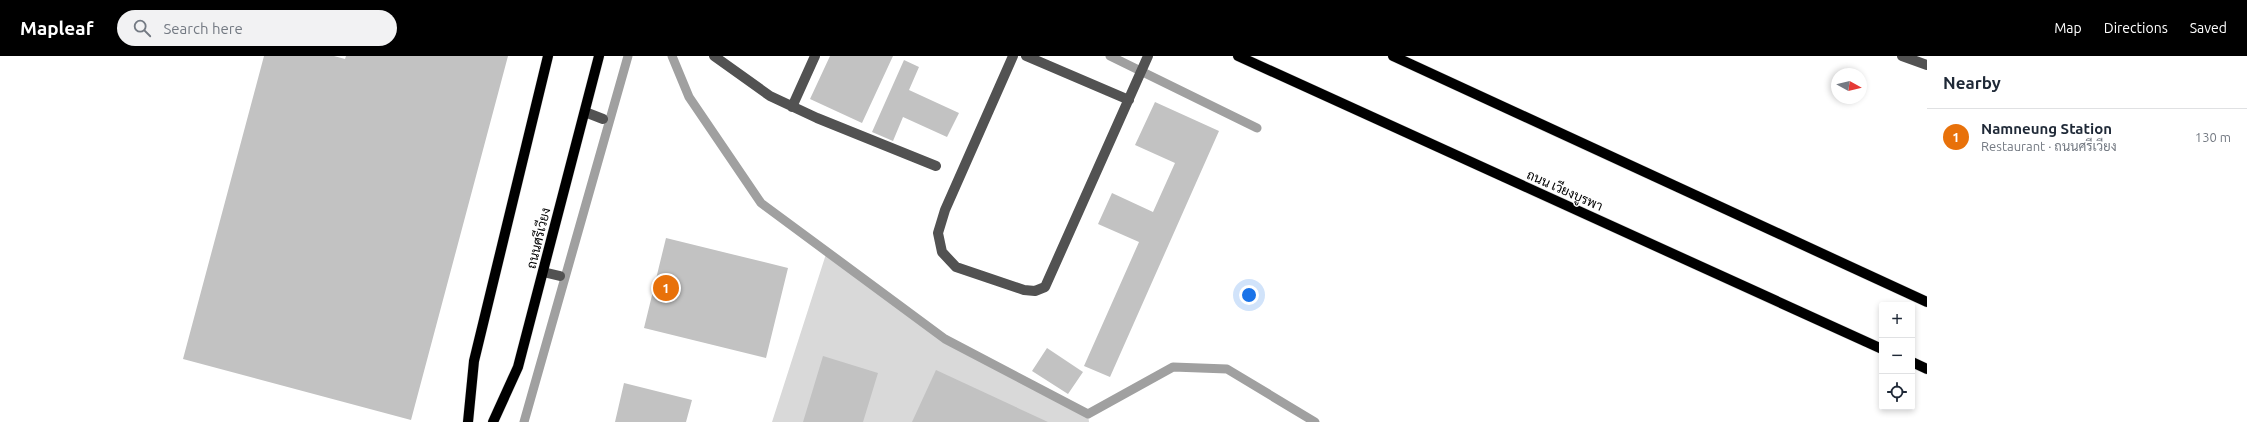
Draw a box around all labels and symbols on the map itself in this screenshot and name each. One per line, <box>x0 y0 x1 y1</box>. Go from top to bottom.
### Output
north arrow <box>1831 68 1867 104</box>
street label: ถนน เวียงบูรพา <box>1524 165 1606 216</box>
street label: ถนนศรีเวียง <box>522 206 552 270</box>
pin: 1 <box>653 273 679 303</box>
your location <box>1239 285 1259 305</box>

